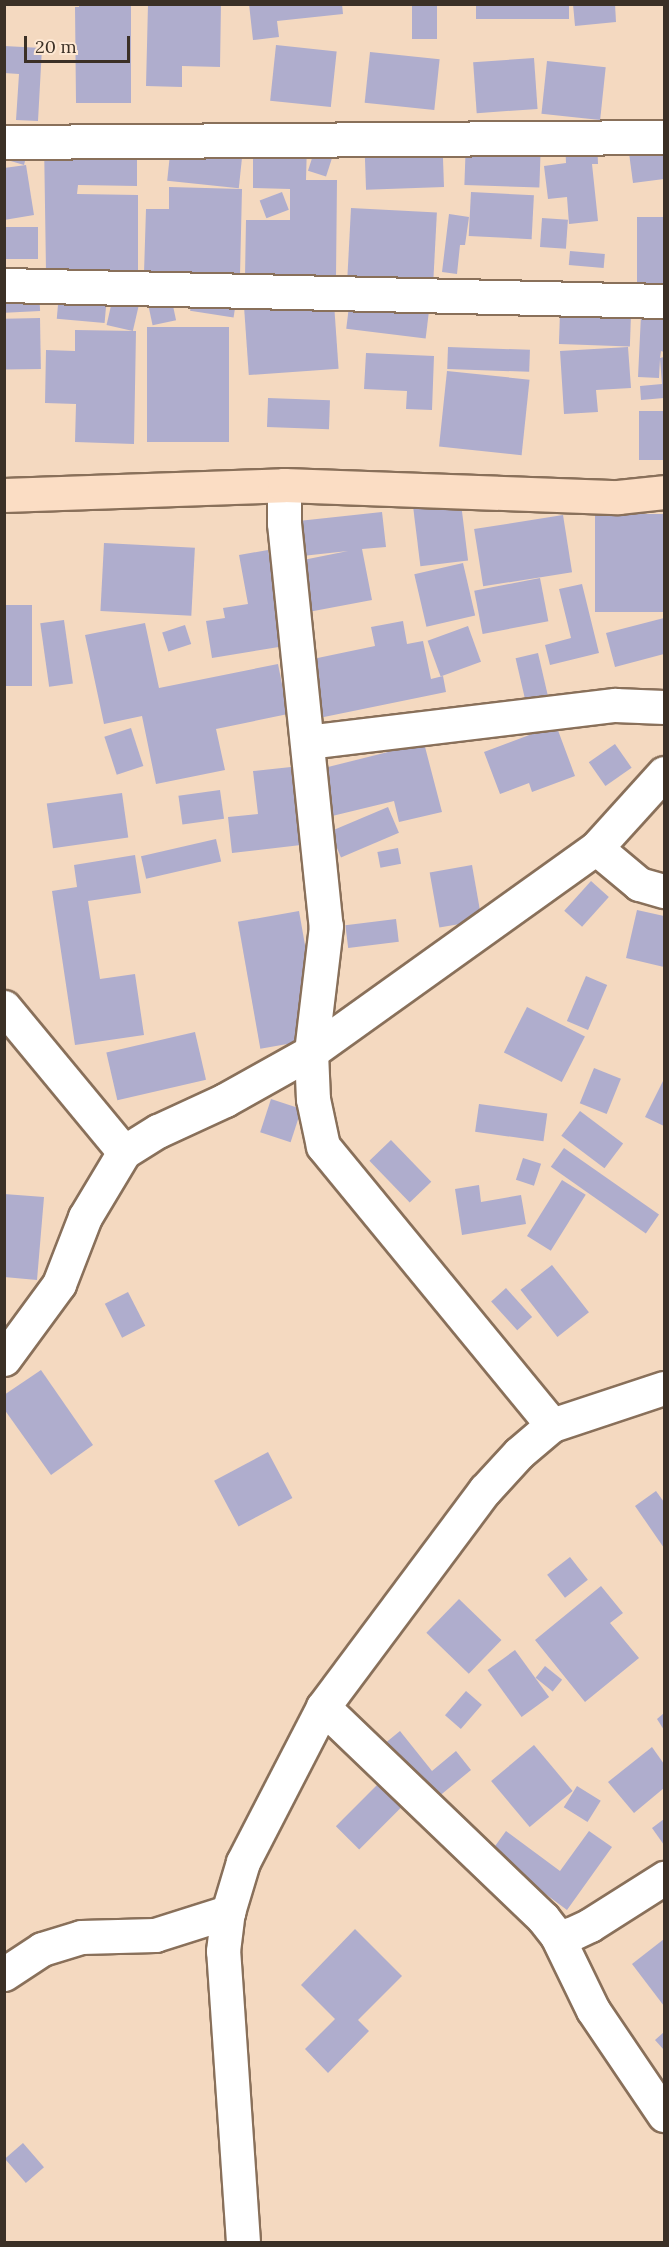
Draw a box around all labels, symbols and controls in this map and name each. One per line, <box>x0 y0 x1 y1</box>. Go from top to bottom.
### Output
scale bar <box>27 24 134 62</box>
text: 20 m <box>35 35 77 58</box>

